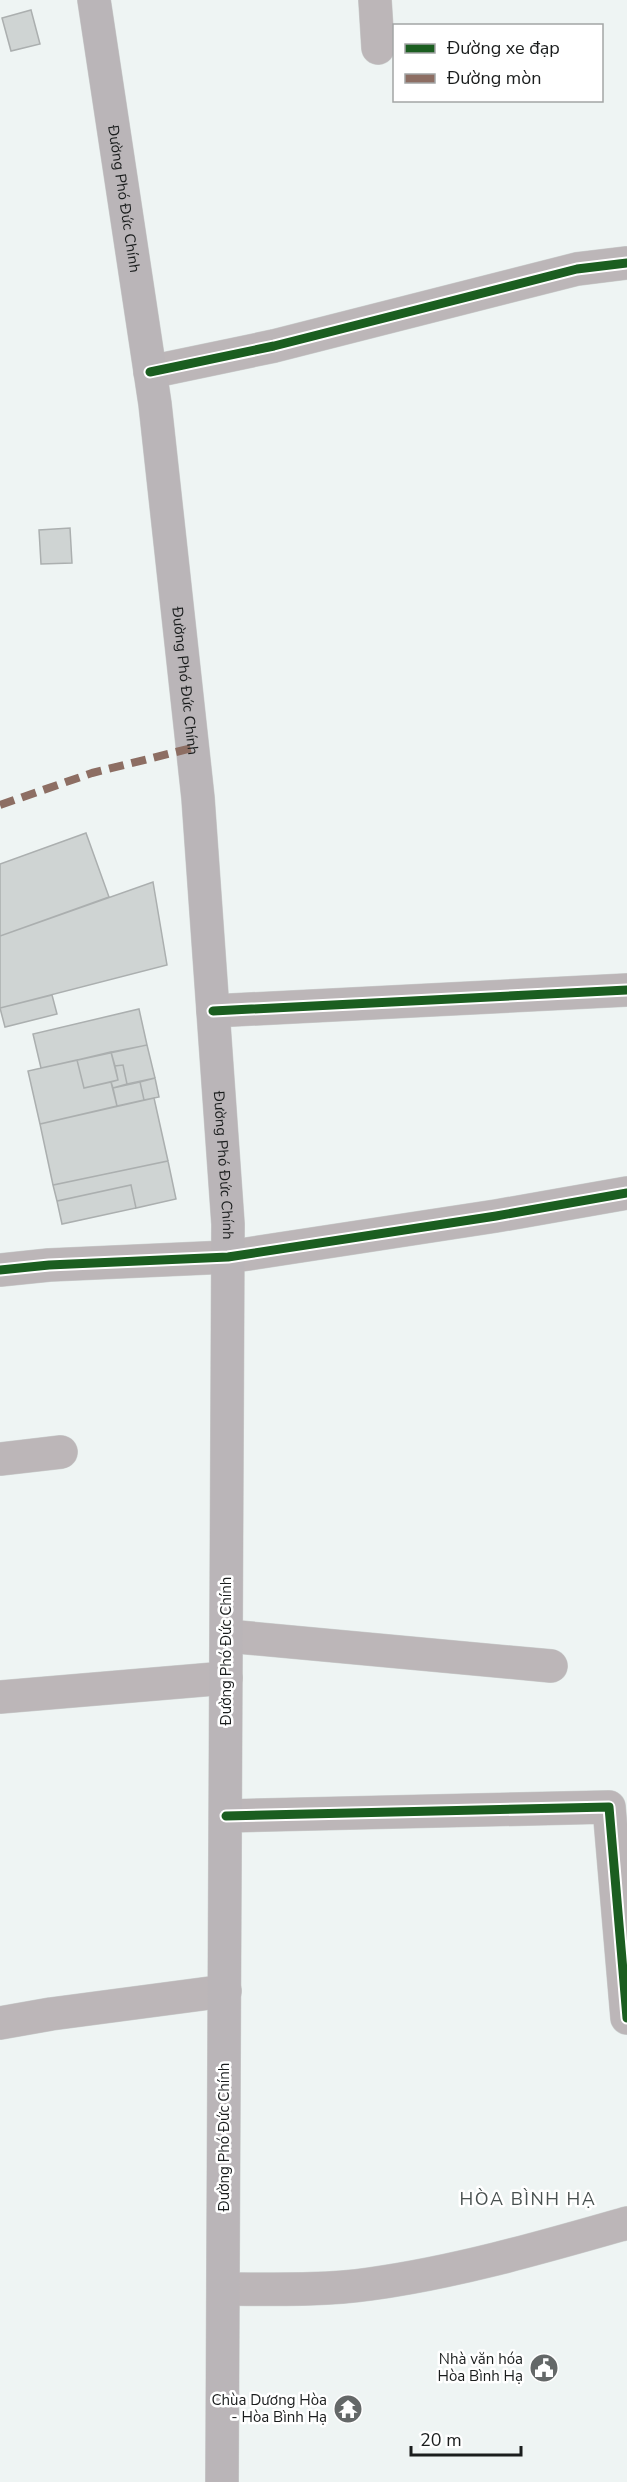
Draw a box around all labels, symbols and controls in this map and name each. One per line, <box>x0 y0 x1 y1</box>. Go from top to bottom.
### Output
legend <box>393 24 603 102</box>
text: Đường xe đạp <box>446 36 560 60</box>
text: Đường mòn <box>446 66 542 90</box>
street label: Đường Phó Đức Chính <box>103 123 145 274</box>
street label: Đường Phó Đức Chính <box>167 605 203 756</box>
street label: Đường Phó Đức Chính <box>209 1089 238 1240</box>
street label: Đường Phó Đức Chính <box>216 1577 236 1726</box>
street label: Đường Phó Đức Chính <box>214 2063 234 2212</box>
district label: HÒA BÌNH HẠ <box>460 2187 596 2211</box>
place label: Nhà văn hóa Hòa Bình Hạ <box>438 2349 523 2386</box>
public building icon: Nhà văn hóa Hòa Bình Hạ <box>528 2352 560 2384</box>
place label: Chùa Dương Hòa - Hòa Bình Hạ <box>211 2390 327 2427</box>
temple icon: Chùa Dương Hòa - Hòa Bình Hạ <box>332 2393 364 2425</box>
scale bar <box>411 2419 520 2457</box>
text: 20 m <box>420 2428 462 2452</box>

